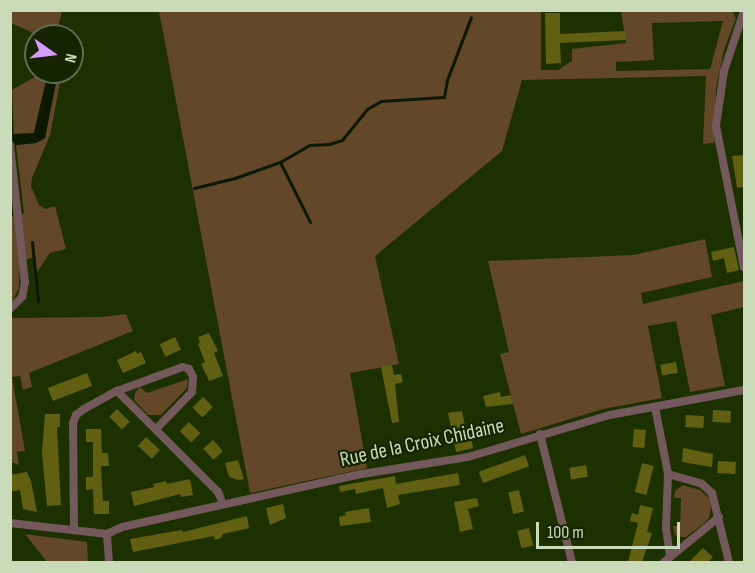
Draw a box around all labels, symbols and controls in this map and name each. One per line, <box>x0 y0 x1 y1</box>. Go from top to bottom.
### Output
north arrow <box>24 24 84 84</box>
text: N <box>60 52 80 64</box>
street label: Rue de la Croix Chidaine <box>338 413 506 473</box>
scale bar <box>539 510 683 548</box>
text: 100 m <box>547 522 584 543</box>

